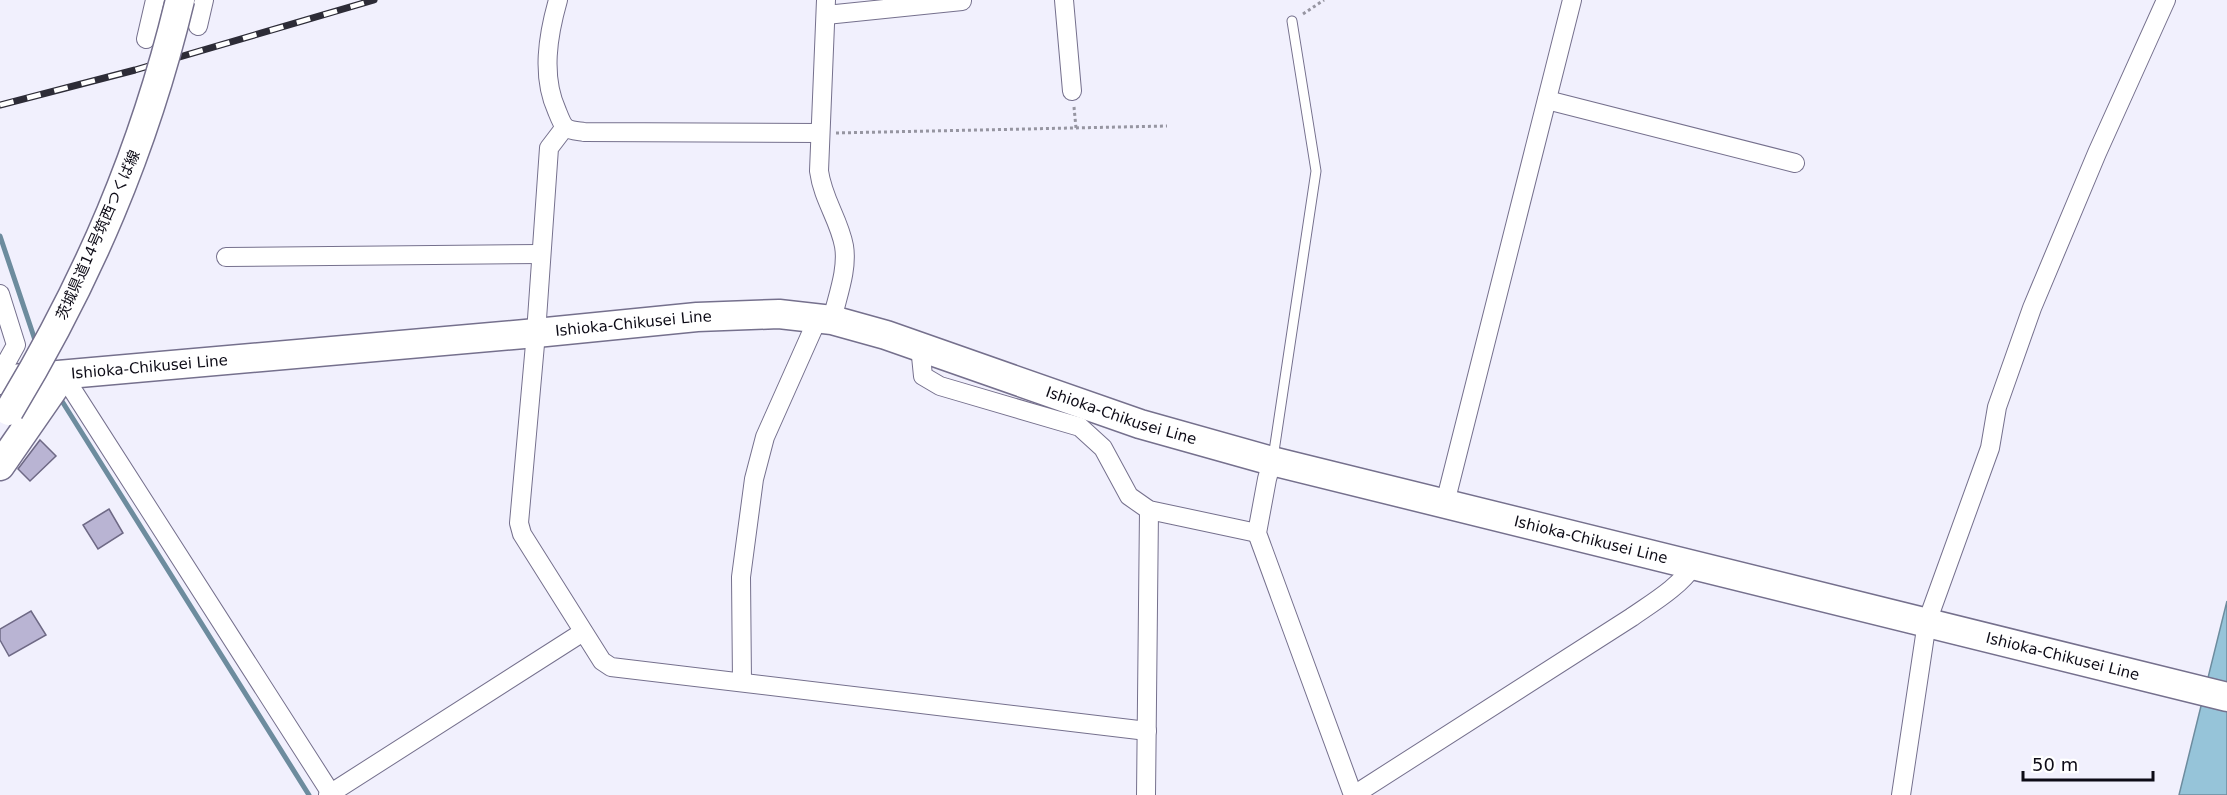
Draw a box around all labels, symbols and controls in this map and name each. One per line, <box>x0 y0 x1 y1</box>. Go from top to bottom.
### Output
street label: 茨城県道14号筑西つくば線 <box>52 147 144 323</box>
street label: Ishioka-Chikusei Line <box>554 307 712 340</box>
street label: Ishioka-Chikusei Line <box>70 351 229 383</box>
street label: Ishioka-Chikusei Line <box>1043 383 1199 448</box>
street label: Ishioka-Chikusei Line <box>1512 512 1669 567</box>
street label: Ishioka-Chikusei Line <box>1984 629 2141 684</box>
scale bar <box>2023 744 2154 782</box>
text: 50 m <box>2032 754 2078 775</box>

